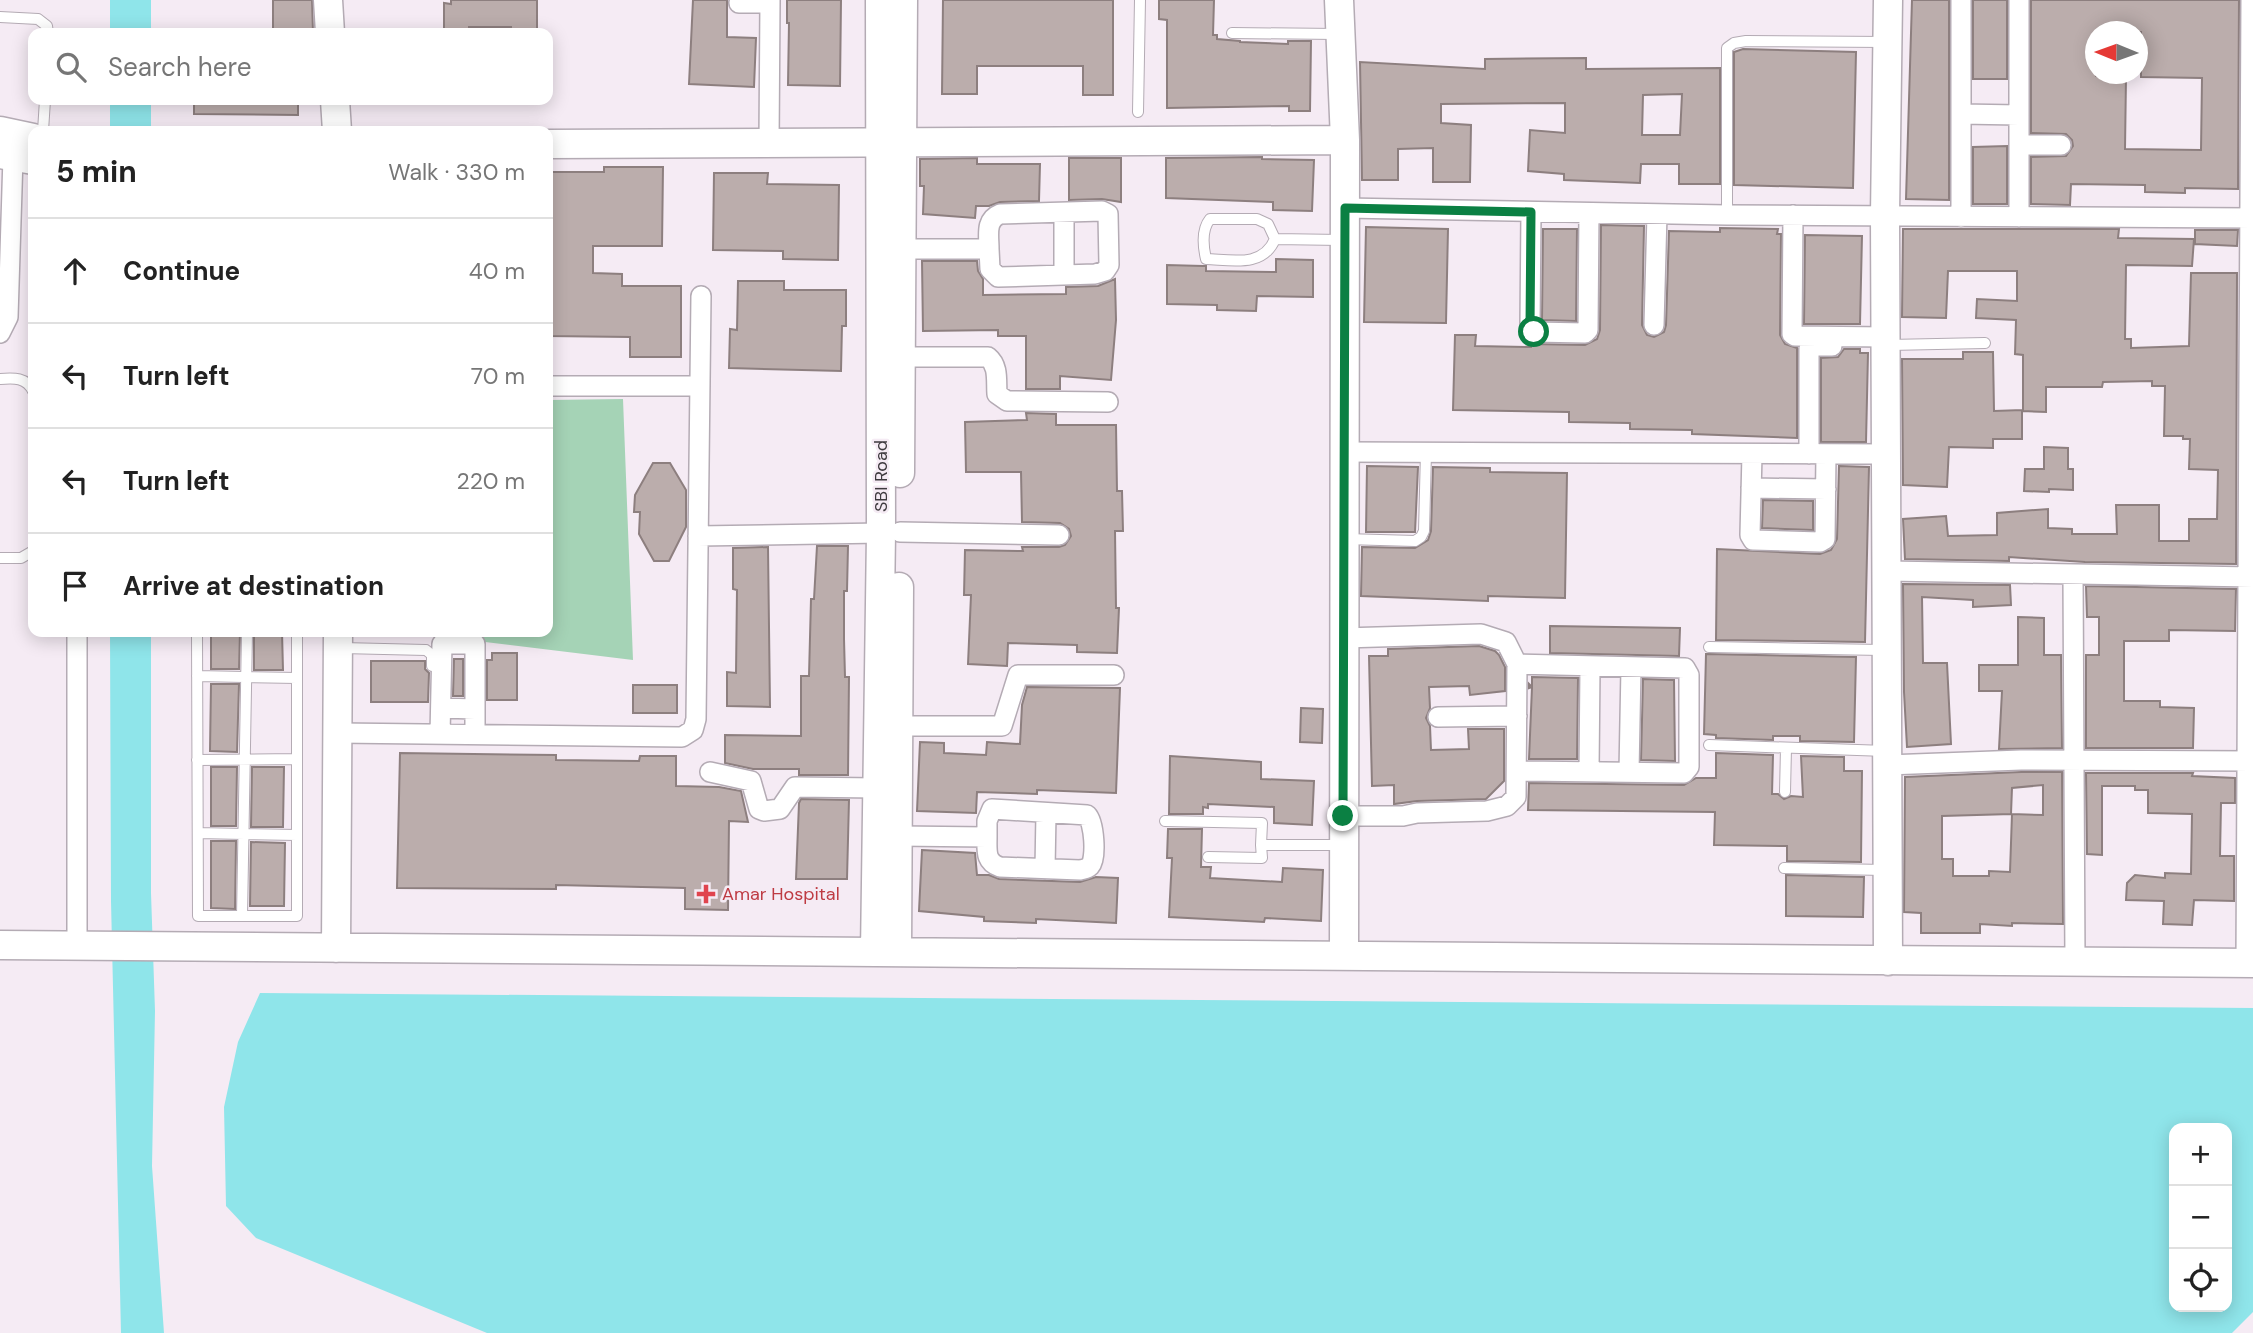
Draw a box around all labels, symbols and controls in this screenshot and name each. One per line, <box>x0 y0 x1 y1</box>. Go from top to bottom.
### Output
north arrow <box>2085 21 2148 84</box>
search box <box>28 28 553 105</box>
icon: search <box>52 48 90 86</box>
text: Search here <box>108 50 251 84</box>
text: 5 min <box>56 152 137 191</box>
text: Walk · 330 m <box>388 157 525 187</box>
icon: ahead <box>56 252 94 290</box>
text: Continue <box>123 254 240 288</box>
text: 40 m <box>469 256 525 286</box>
route start <box>1518 316 1549 347</box>
icon: left <box>56 357 94 395</box>
text: Turn left <box>123 359 230 393</box>
text: 70 m <box>471 361 525 391</box>
street label: SBI Road <box>869 440 893 512</box>
icon: left <box>56 462 94 500</box>
text: Turn left <box>123 464 230 498</box>
text: 220 m <box>456 466 525 496</box>
icon: arrive <box>56 567 94 605</box>
text: Arrive at destination <box>123 569 384 603</box>
route end <box>1327 800 1358 831</box>
place label: Amar Hospital <box>722 882 840 906</box>
marker: Amar Hospital <box>696 884 716 904</box>
map controls <box>2169 1123 2232 1312</box>
button: + <box>2169 1123 2232 1186</box>
button: − <box>2169 1186 2232 1249</box>
button: locate <box>2169 1249 2232 1312</box>

